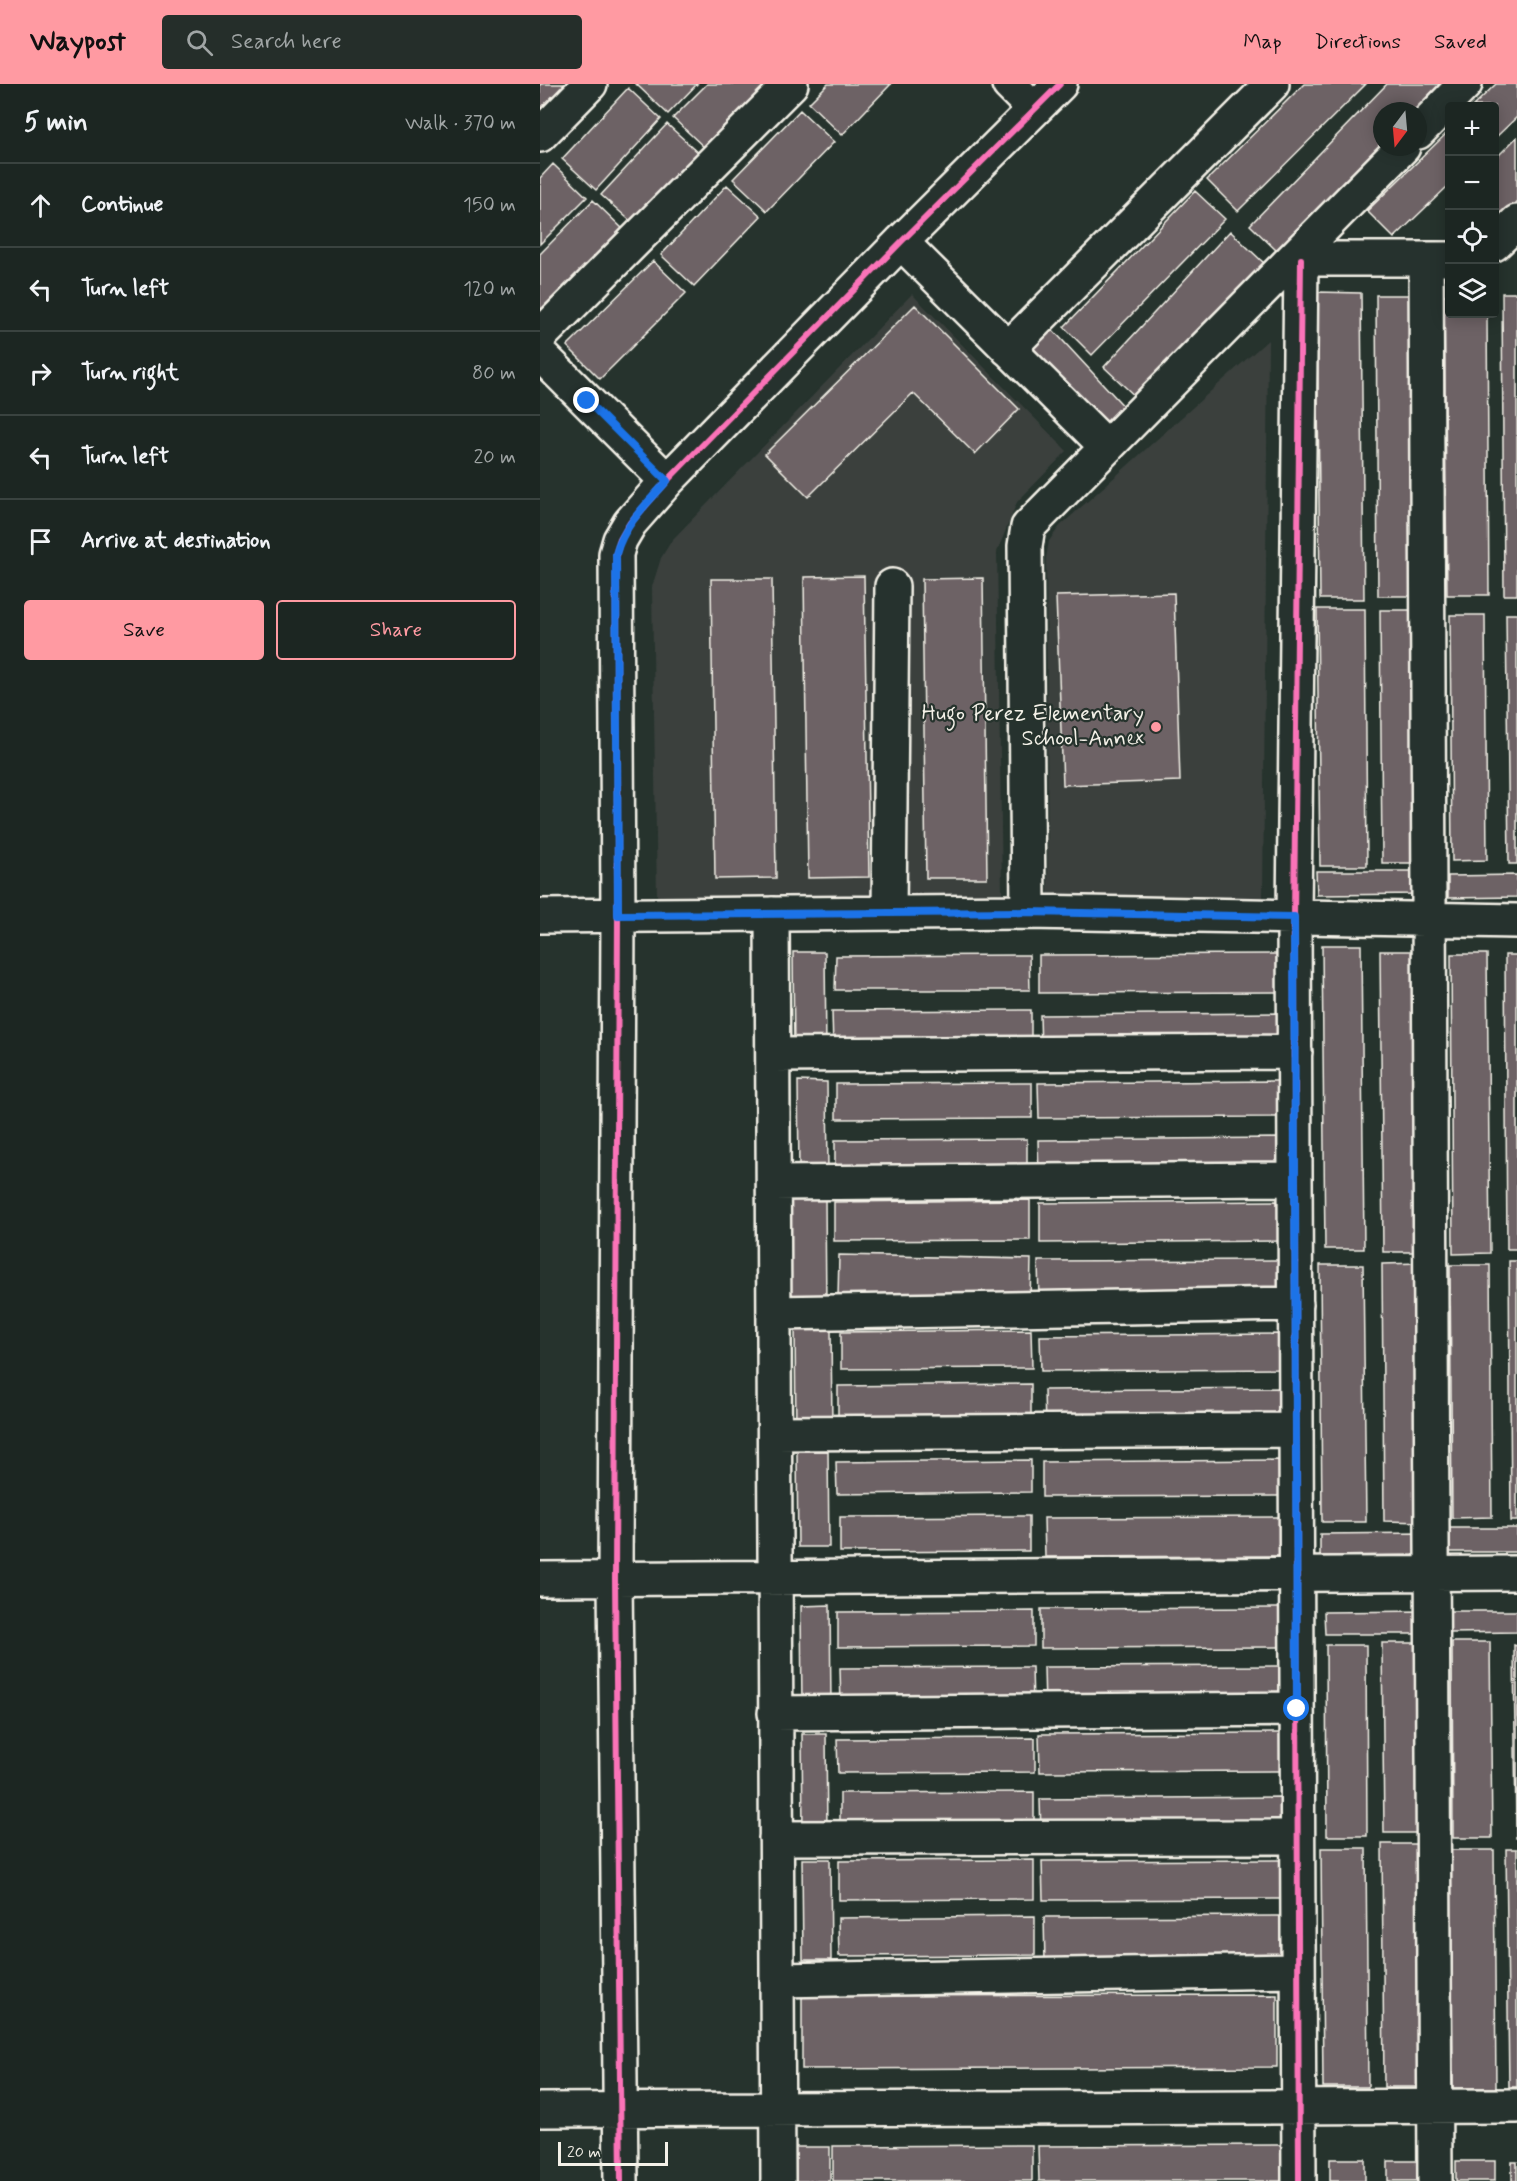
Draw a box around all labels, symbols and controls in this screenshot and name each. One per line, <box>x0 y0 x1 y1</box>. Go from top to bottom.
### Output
search box <box>162 15 582 69</box>
text: Waypost <box>30 24 126 61</box>
icon: search <box>183 26 216 59</box>
text: Search here <box>231 28 342 56</box>
text: Map <box>1243 28 1282 56</box>
text: Directions <box>1315 28 1401 56</box>
text: Saved <box>1434 28 1487 56</box>
north arrow <box>1373 102 1427 156</box>
map controls <box>1445 102 1499 318</box>
button: + <box>1445 102 1499 156</box>
text: 5 min <box>24 106 88 140</box>
text: Walk · 370 m <box>405 110 516 137</box>
button: − <box>1445 156 1499 210</box>
icon: ahead <box>24 189 57 222</box>
text: Continue <box>81 191 163 219</box>
text: 150 m <box>463 192 516 219</box>
button: locate <box>1445 210 1499 264</box>
button: layers <box>1445 264 1499 318</box>
icon: left <box>24 273 57 306</box>
text: Turn left <box>81 275 169 303</box>
text: 120 m <box>463 276 516 303</box>
icon: right <box>24 357 57 390</box>
text: Turn right <box>81 359 179 387</box>
text: 80 m <box>472 360 516 387</box>
route end <box>573 387 599 413</box>
icon: left <box>24 441 57 474</box>
text: Turn left <box>81 443 169 471</box>
text: 20 m <box>473 444 516 471</box>
icon: arrive <box>24 525 57 558</box>
text: Arrive at destination <box>81 527 271 555</box>
button: Save <box>24 600 264 660</box>
button: Share <box>276 600 516 660</box>
place label: Hugo Perez Elementary School-Annex <box>922 700 1144 753</box>
marker: Hugo Perez Elementary School-Annex <box>1149 720 1163 734</box>
route start <box>1283 1695 1309 1721</box>
scale bar <box>558 2139 668 2166</box>
text: 20 m <box>567 2142 601 2163</box>

